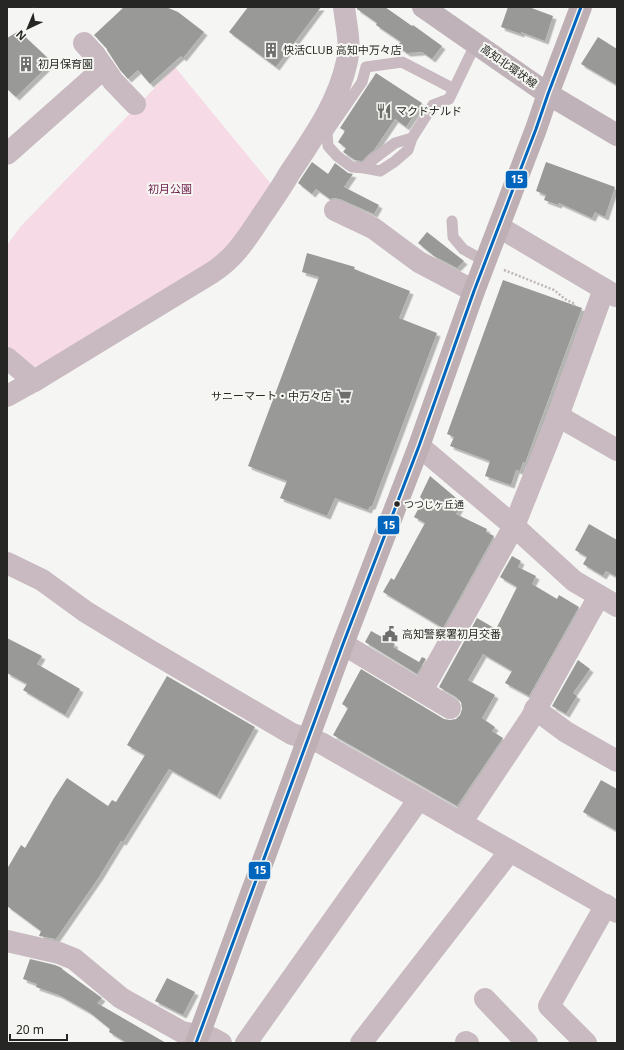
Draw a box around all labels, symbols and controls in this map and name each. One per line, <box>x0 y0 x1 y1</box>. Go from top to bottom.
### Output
north arrow <box>8 8 48 48</box>
text: N <box>12 27 29 44</box>
building icon: 快活CLUB 高知中万々店 <box>262 41 280 59</box>
street label: 高知北環状線 <box>478 41 541 91</box>
place label: 快活CLUB 高知中万々店 <box>283 42 402 57</box>
building icon: 初月保育園 <box>17 55 35 73</box>
place label: 初月保育園 <box>38 56 93 71</box>
restaurant icon: マクドナルド <box>375 102 393 120</box>
place label: マクドナルド <box>396 103 462 118</box>
line badge: 15 <box>505 170 528 189</box>
text: 15 <box>511 171 523 186</box>
park label: 初月公園 <box>148 181 192 196</box>
supermarket icon: サニーマート・中万々店 <box>335 387 353 405</box>
place label: サニーマート・中万々店 <box>211 388 332 403</box>
place label: つつじヶ丘通 <box>404 497 464 511</box>
marker: つつじヶ丘通 <box>392 499 402 509</box>
line badge: 15 <box>377 515 400 535</box>
text: 15 <box>383 517 395 532</box>
public building icon: 高知警察署初月交番 <box>381 625 399 643</box>
place label: 高知警察署初月交番 <box>402 626 501 641</box>
line badge: 15 <box>248 861 271 880</box>
text: 15 <box>254 862 266 877</box>
scale bar <box>10 1016 67 1042</box>
text: 20 m <box>16 1021 44 1038</box>

